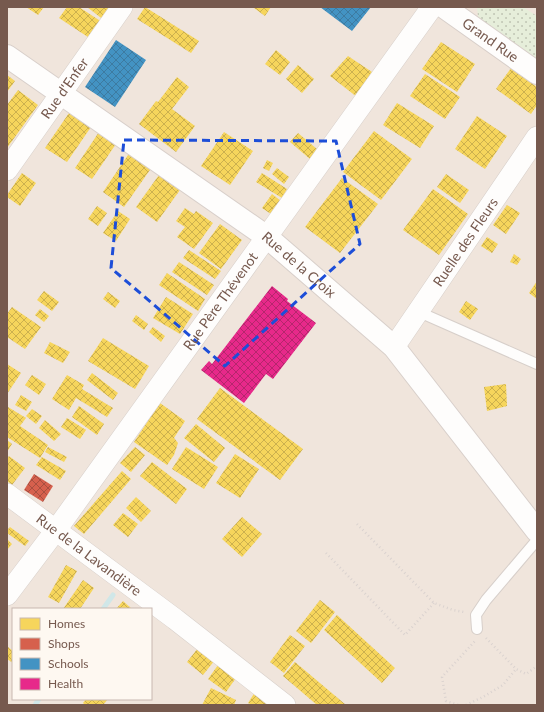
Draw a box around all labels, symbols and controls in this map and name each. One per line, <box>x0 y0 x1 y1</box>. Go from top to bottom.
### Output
street label: Grand Rue <box>459 14 522 65</box>
street label: Rue d'Enfer <box>37 54 92 122</box>
street label: Ruelle des Fleurs <box>429 194 501 289</box>
street label: Rue de la Croix <box>259 228 340 301</box>
street label: Rue Père Thévenot <box>179 249 261 353</box>
street label: Rue de la Lavandière <box>33 510 145 599</box>
legend <box>12 608 152 700</box>
text: Homes <box>48 616 85 631</box>
text: Shops <box>48 636 80 651</box>
text: Schools <box>48 656 89 671</box>
text: Health <box>48 676 83 691</box>

